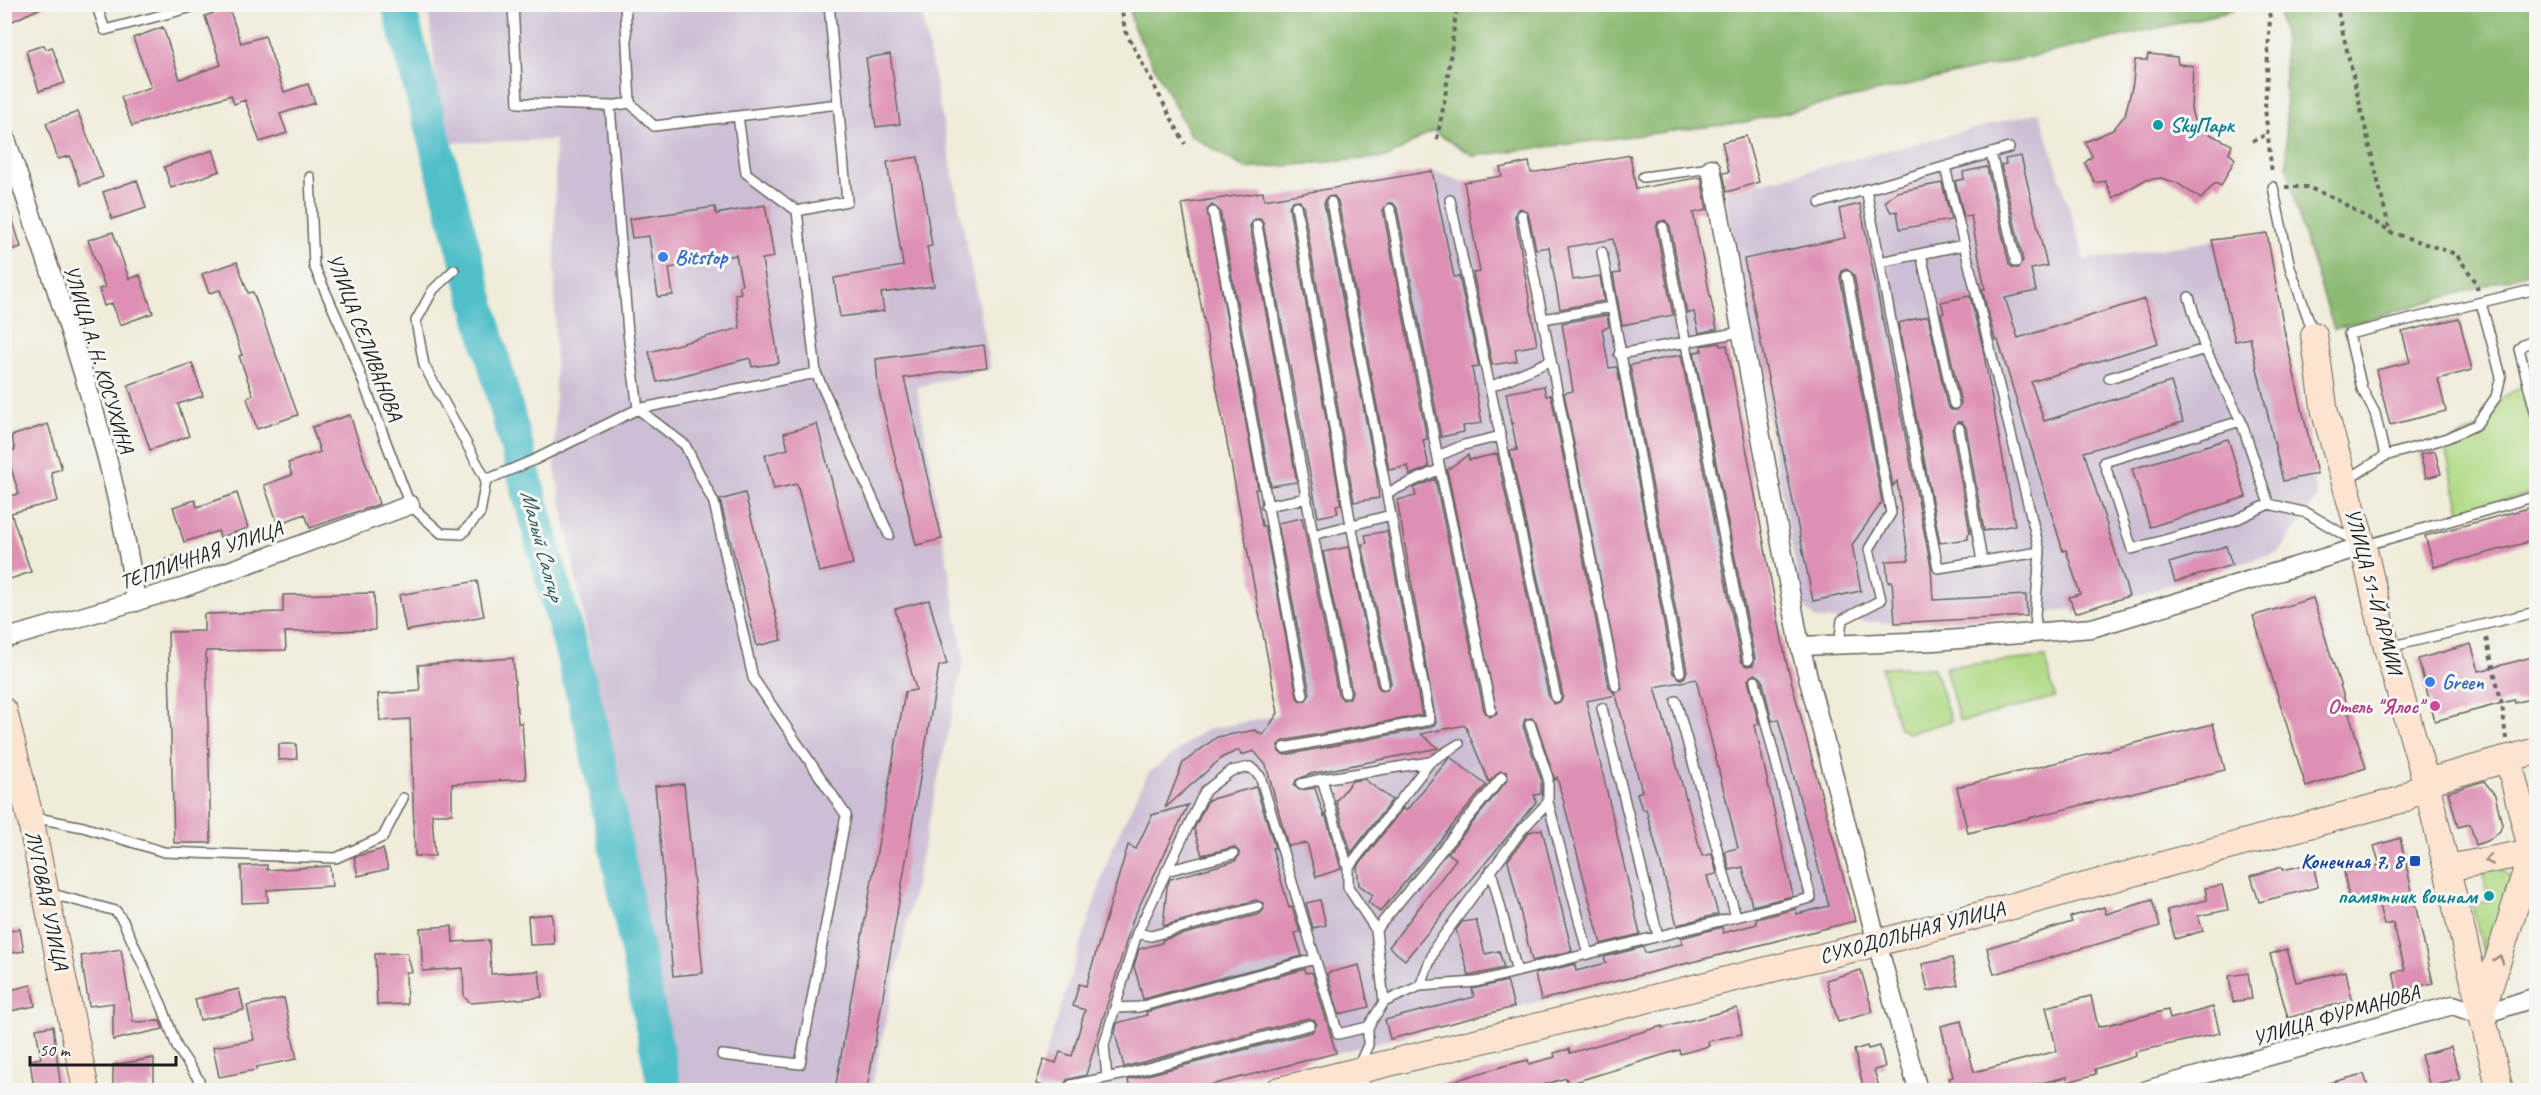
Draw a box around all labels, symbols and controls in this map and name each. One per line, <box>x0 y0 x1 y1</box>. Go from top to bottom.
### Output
place label: SkyПарк <box>2170 112 2235 139</box>
marker: SkyПарк <box>2151 118 2165 132</box>
place label: Bitstop <box>675 244 729 270</box>
street label: УЛИЦА СЕЛИВАНОВА <box>321 250 409 425</box>
marker: Bitstop <box>656 250 670 264</box>
street label: УЛИЦА А. Н. КОСУХИНА <box>58 262 140 457</box>
water label: Малый Салгир <box>514 487 571 606</box>
street label: УЛИЦА 51-Й АРМИИ <box>2339 505 2410 680</box>
street label: ТЕПЛИЧНАЯ УЛИЦА <box>116 515 287 595</box>
place label: Green <box>2442 669 2484 695</box>
marker: Green <box>2423 675 2437 689</box>
place label: Отель "Ялос" <box>2328 693 2428 719</box>
marker: Отель "Ялос" <box>2428 699 2442 713</box>
street label: ЛУГОВАЯ УЛИЦА <box>20 828 75 974</box>
place label: Конечная 7, 8 <box>2301 848 2406 874</box>
one-way arrow <box>2485 853 2495 866</box>
marker: Конечная 7, 8 <box>2408 854 2422 868</box>
place label: памятник воинам <box>2337 883 2479 909</box>
marker: памятник воинам <box>2482 889 2496 903</box>
street label: СУХОДОЛЬНАЯ УЛИЦА <box>1817 895 2008 969</box>
one-way arrow <box>2492 954 2504 965</box>
street label: УЛИЦА ФУРМАНОВА <box>2250 978 2424 1051</box>
scale bar <box>30 1029 176 1067</box>
text: 50 m <box>39 1039 72 1061</box>

